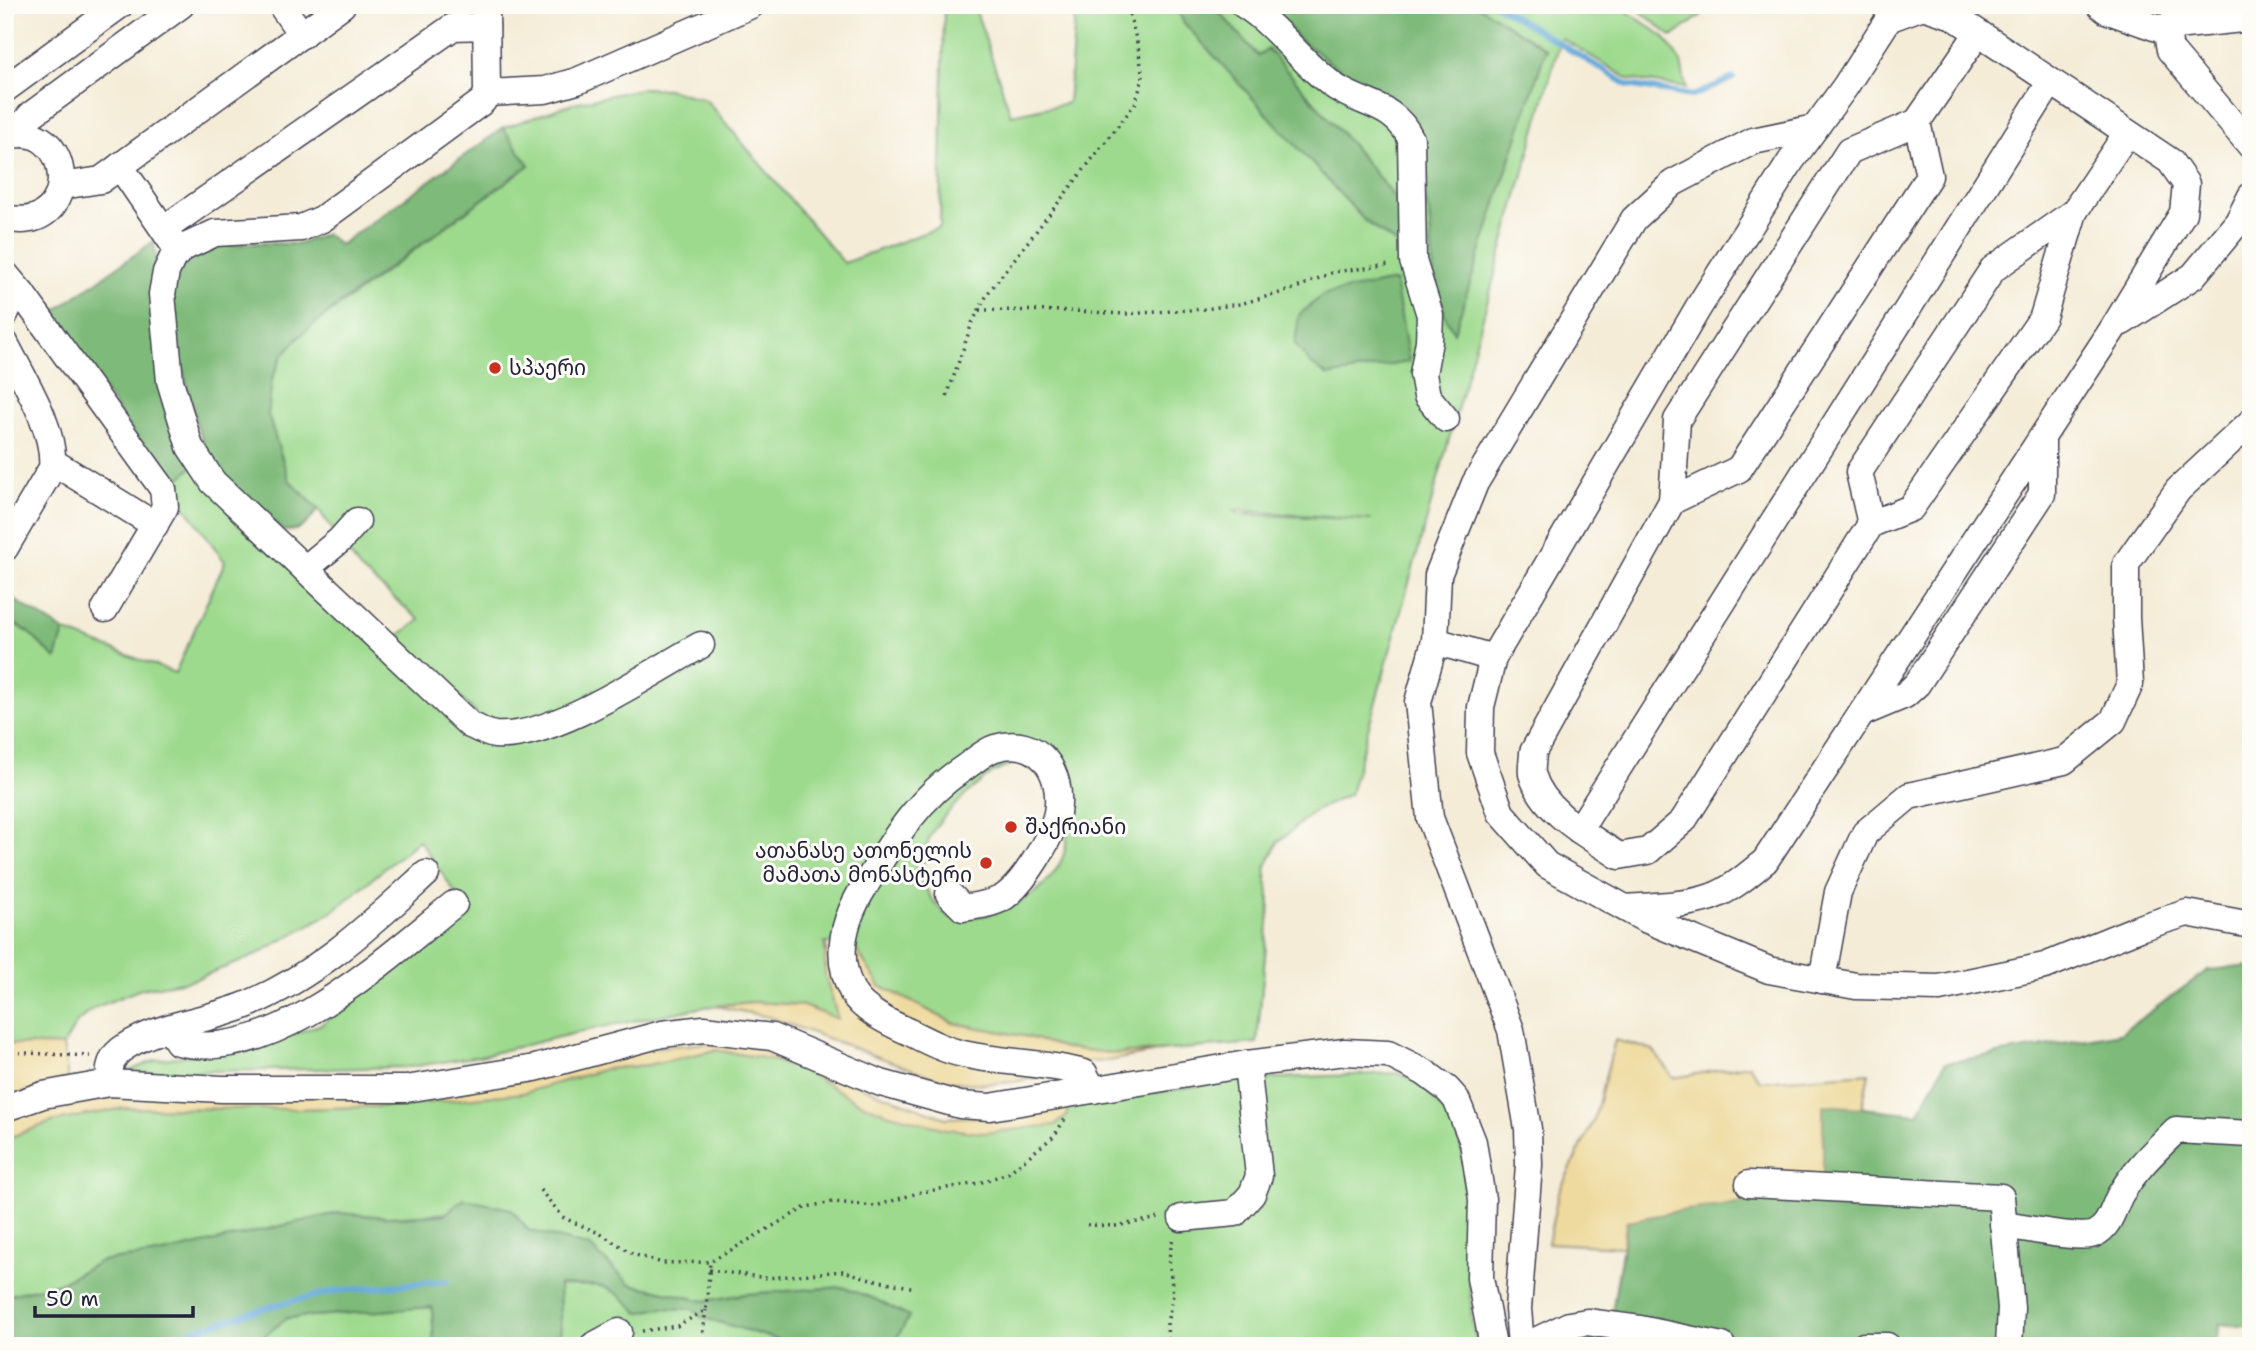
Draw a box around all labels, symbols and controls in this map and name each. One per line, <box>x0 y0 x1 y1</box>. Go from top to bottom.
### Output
place label: სპაერი <box>509 354 586 382</box>
marker: სპაერი <box>487 360 503 376</box>
place label: შაქრიანი <box>1025 813 1126 841</box>
marker: შაქრიანი <box>1003 819 1019 835</box>
place label: ათანასე ათონელის მამათა მონასტერი <box>755 837 972 889</box>
marker: ათანასე ათონელის მამათა მონასტერი <box>978 855 994 871</box>
scale bar <box>35 1274 192 1318</box>
text: 50 m <box>46 1285 99 1313</box>

